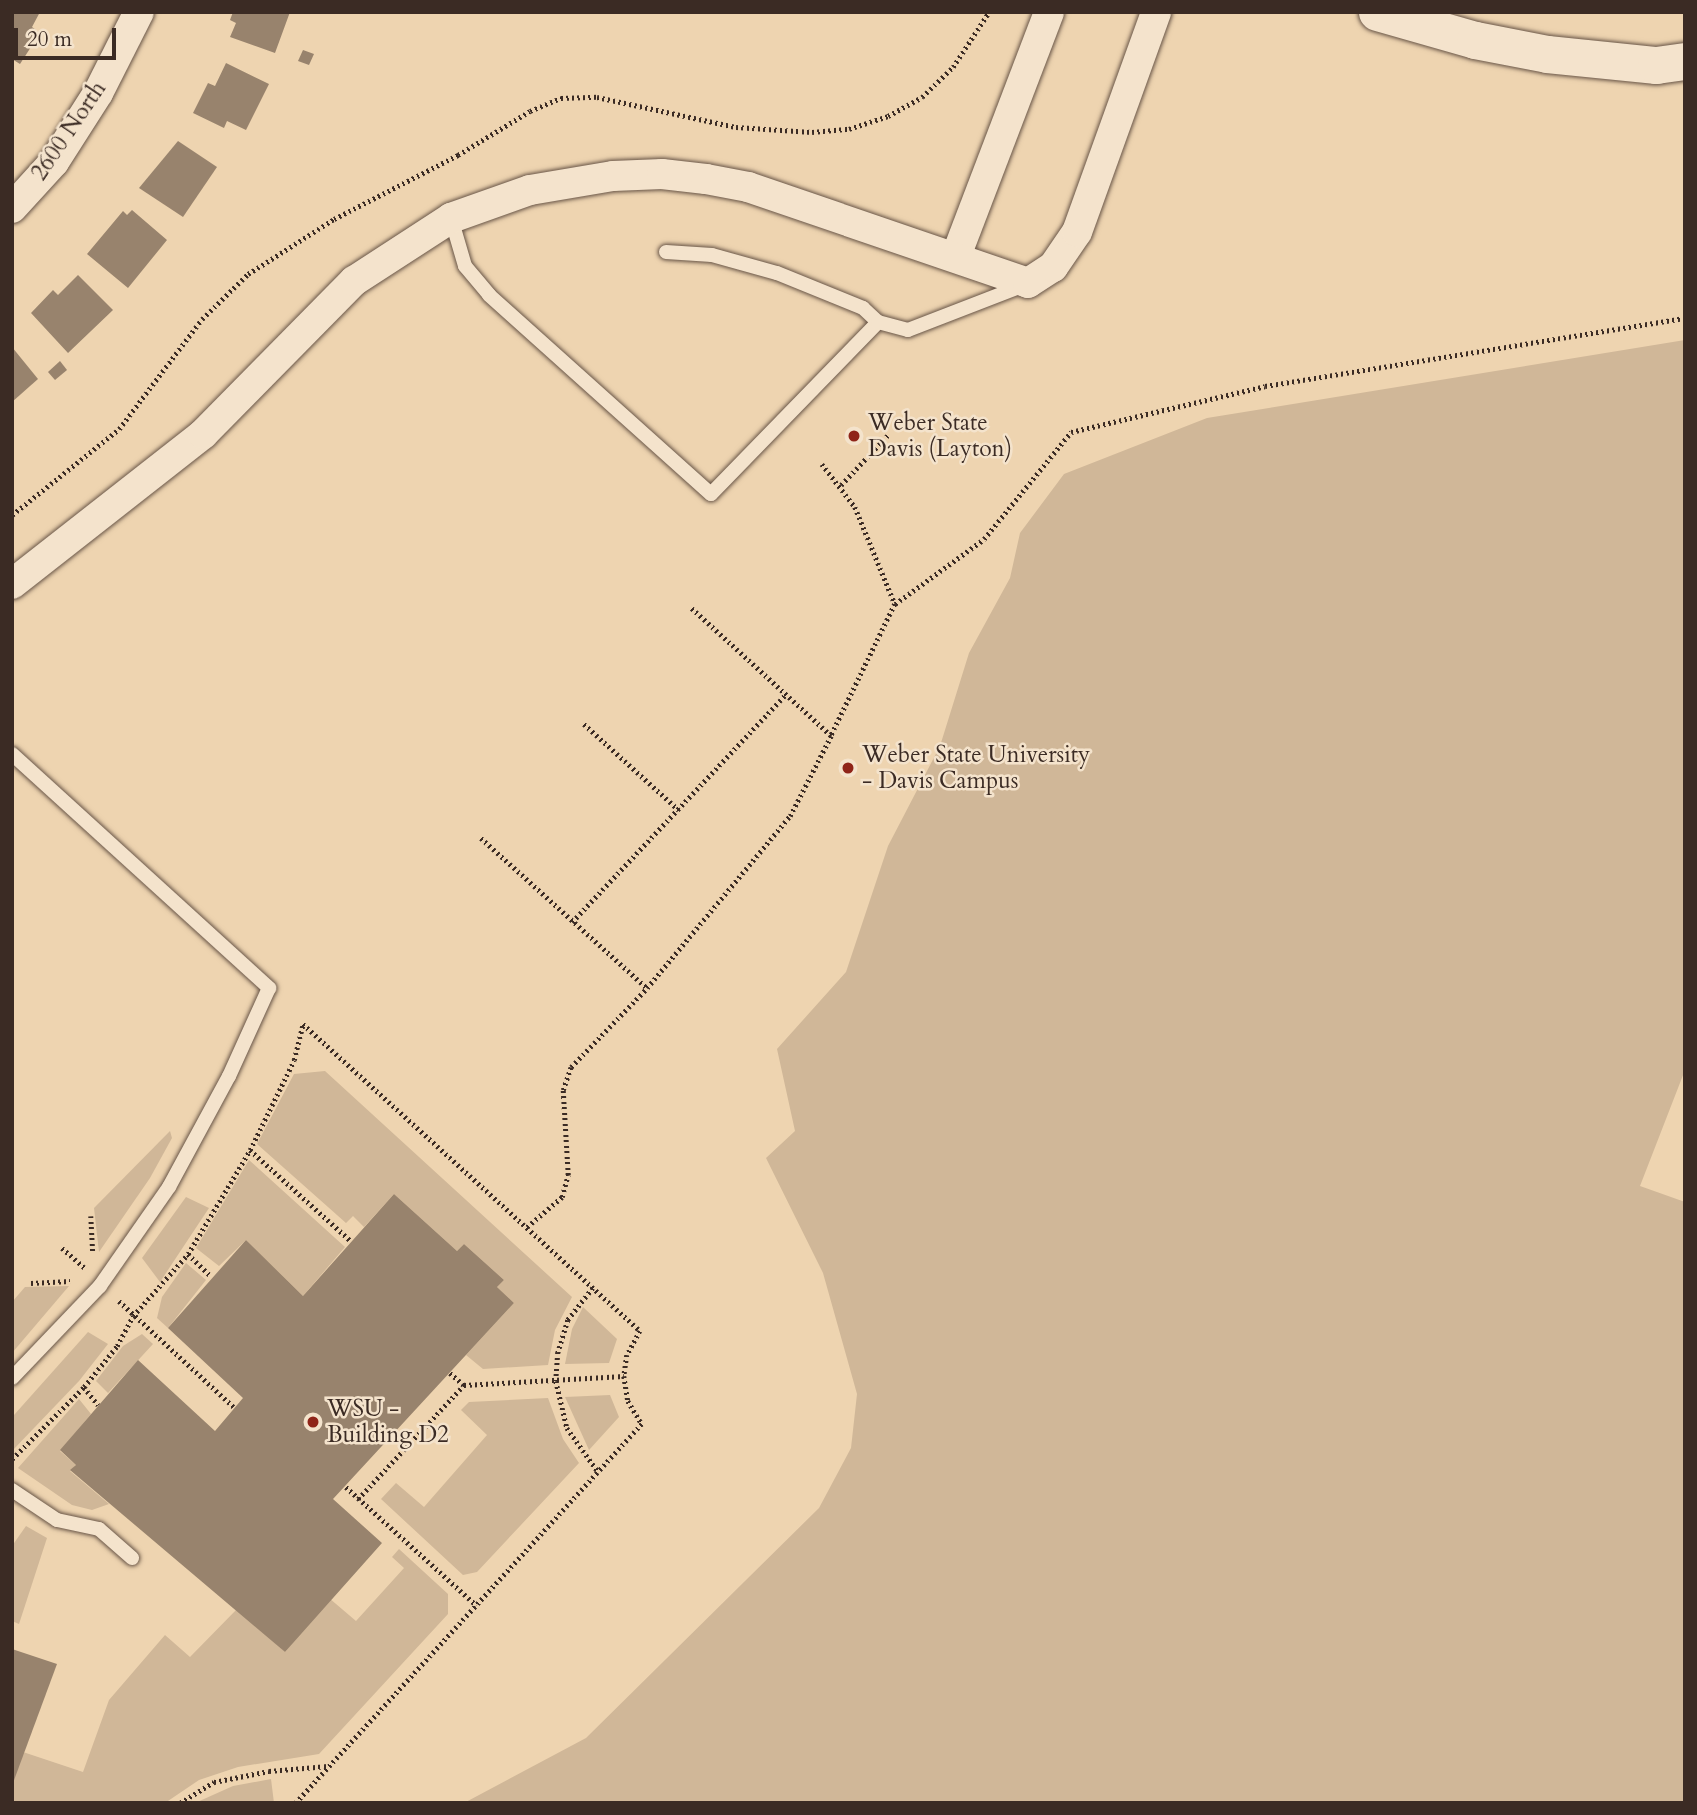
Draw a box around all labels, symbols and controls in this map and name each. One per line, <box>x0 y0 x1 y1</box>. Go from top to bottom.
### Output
scale bar <box>18 14 119 58</box>
text: 20 m <box>27 25 72 54</box>
street label: 2600 North <box>26 76 112 186</box>
place label: Weber State Davis (Layton) <box>868 409 1012 463</box>
marker: Weber State Davis (Layton) <box>846 428 862 444</box>
place label: Weber State University - Davis Campus <box>862 741 1090 795</box>
marker: Weber State University - Davis Campus <box>840 760 856 776</box>
place label: WSU - Building D2 <box>327 1395 449 1449</box>
marker: WSU - Building D2 <box>305 1414 321 1430</box>

